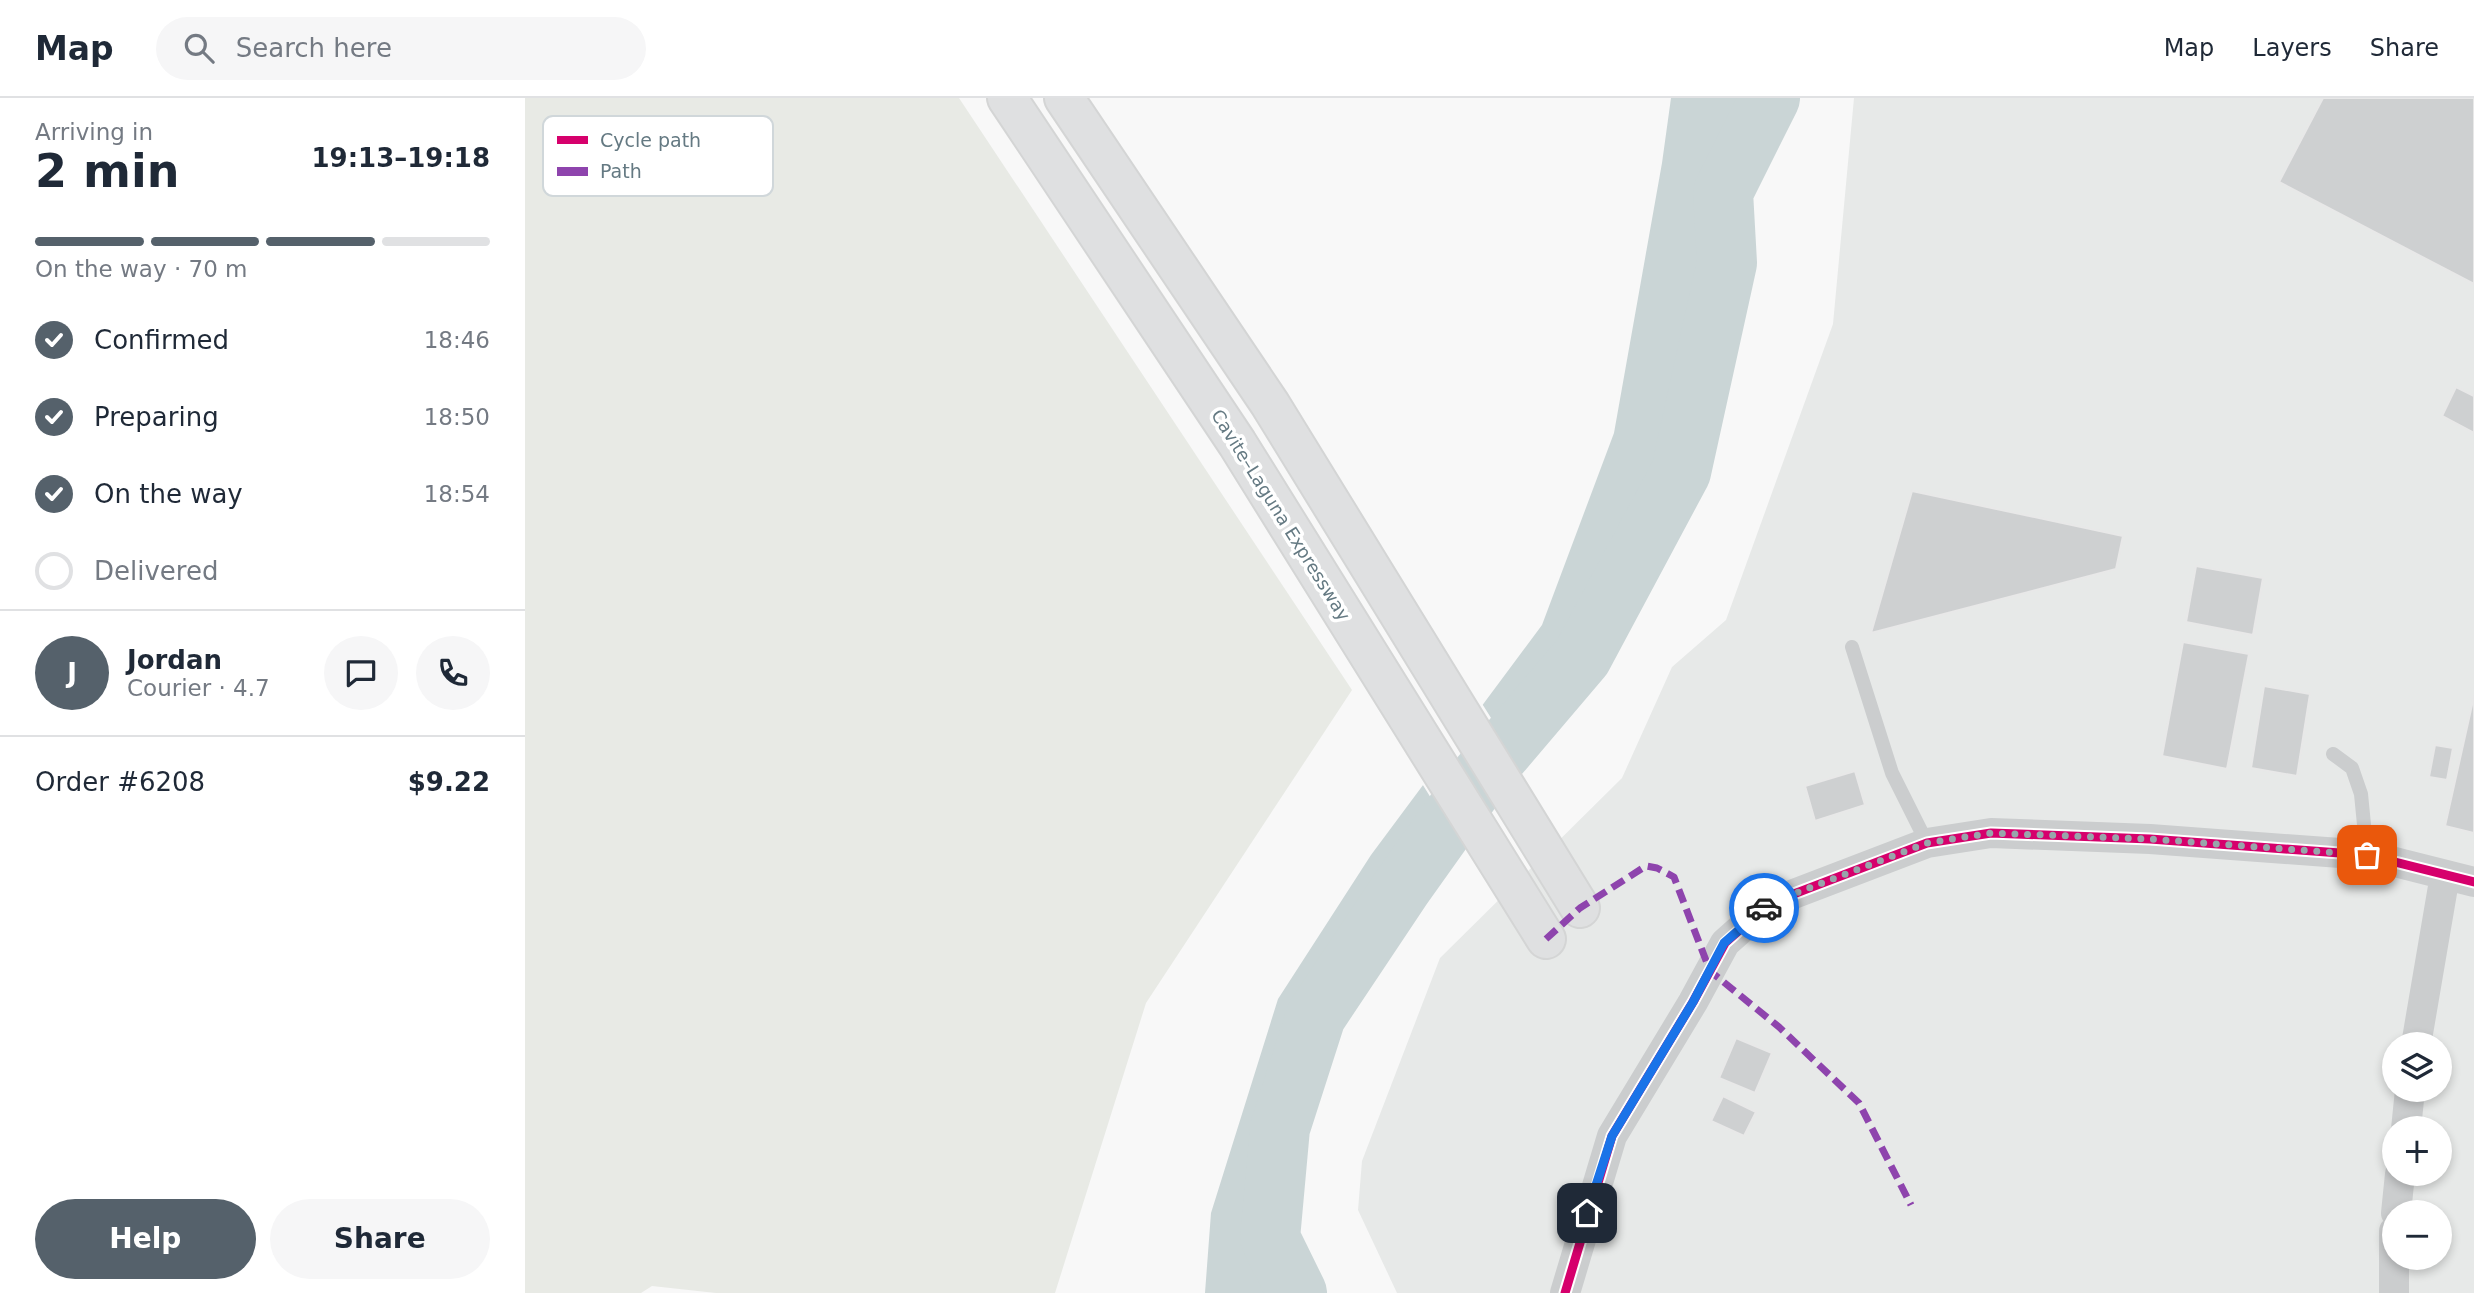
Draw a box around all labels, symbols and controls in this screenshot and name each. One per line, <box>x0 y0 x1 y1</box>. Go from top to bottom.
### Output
search box <box>156 17 646 80</box>
text: Map <box>35 29 114 68</box>
icon: search <box>180 29 218 67</box>
text: Search here <box>236 33 392 63</box>
text: Map <box>2164 34 2214 62</box>
text: Layers <box>2252 34 2332 62</box>
text: Share <box>2370 34 2439 62</box>
legend <box>543 116 773 196</box>
text: Arriving in <box>35 119 153 145</box>
text: Cycle path <box>600 129 701 151</box>
text: 19:13–19:18 <box>311 143 490 173</box>
text: 2 min <box>35 144 179 198</box>
text: Path <box>600 160 642 182</box>
text: On the way · 70 m <box>35 256 247 282</box>
icon: check <box>35 321 73 359</box>
text: Confirmed <box>94 325 229 355</box>
text: 18:46 <box>424 327 490 353</box>
icon: check <box>35 398 73 436</box>
text: Preparing <box>94 402 219 432</box>
text: 18:50 <box>424 404 490 430</box>
street label: Cavite–Laguna Expressway <box>1207 405 1355 625</box>
icon: check <box>35 475 73 513</box>
text: On the way <box>94 479 243 509</box>
text: 18:54 <box>424 481 490 507</box>
text: Delivered <box>94 556 218 586</box>
button: chat <box>324 636 398 710</box>
button: phone <box>416 636 490 710</box>
text: Jordan <box>127 645 222 675</box>
text: J <box>67 658 77 688</box>
text: Courier · 4.7 <box>127 675 270 701</box>
text: Order #6208 <box>35 767 205 797</box>
text: $9.22 <box>408 767 490 797</box>
pin <box>2337 825 2397 885</box>
icon: bag <box>2348 836 2386 874</box>
courier <box>1729 873 1799 943</box>
icon: car <box>1745 889 1783 927</box>
map controls <box>2382 1032 2452 1270</box>
button: layers <box>2382 1032 2452 1102</box>
button: + <box>2382 1116 2452 1186</box>
pin <box>1557 1183 1617 1243</box>
icon: home <box>1568 1194 1606 1232</box>
button: Help <box>35 1199 256 1279</box>
button: Share <box>270 1199 490 1279</box>
button: − <box>2382 1200 2452 1270</box>

